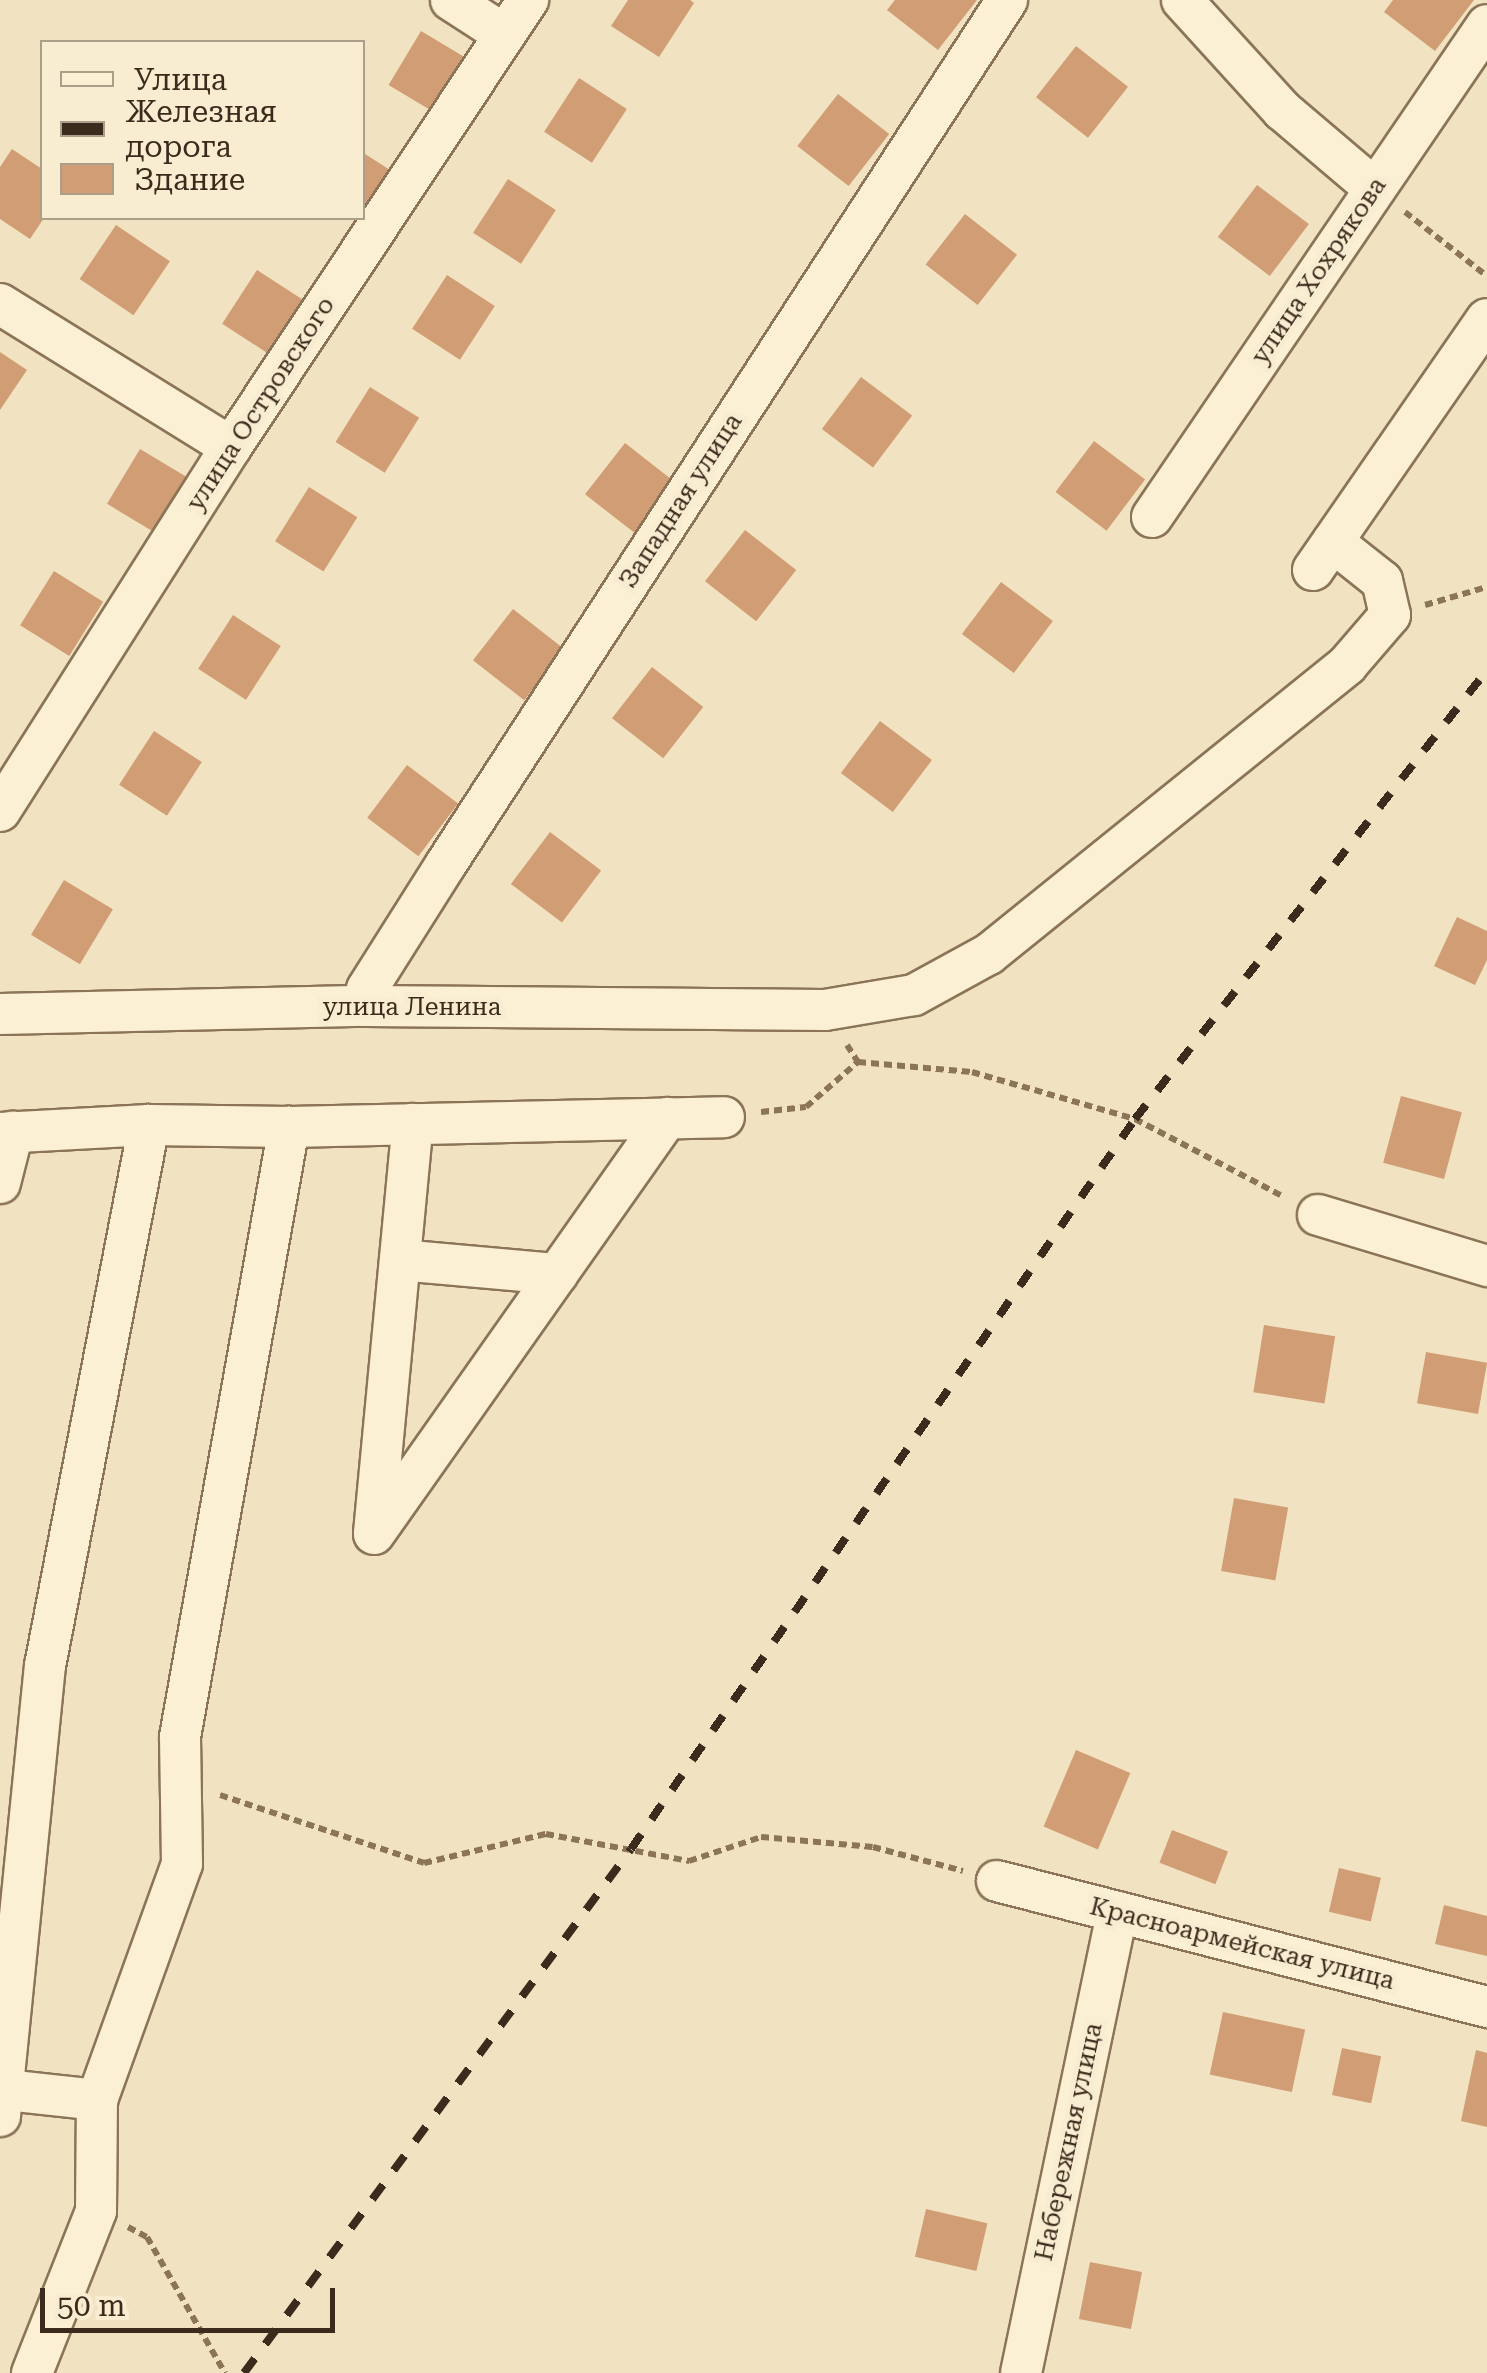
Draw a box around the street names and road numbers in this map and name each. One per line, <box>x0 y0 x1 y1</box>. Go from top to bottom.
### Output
street label: улица Хохрякова <box>1245 172 1393 370</box>
street label: улица Островского <box>181 291 341 517</box>
street label: Западная улица <box>613 408 749 594</box>
street label: улица Ленина <box>323 992 501 1022</box>
street label: Красноармейская улица <box>1087 1892 1397 1996</box>
street label: Набережная улица <box>1029 2020 1109 2264</box>

